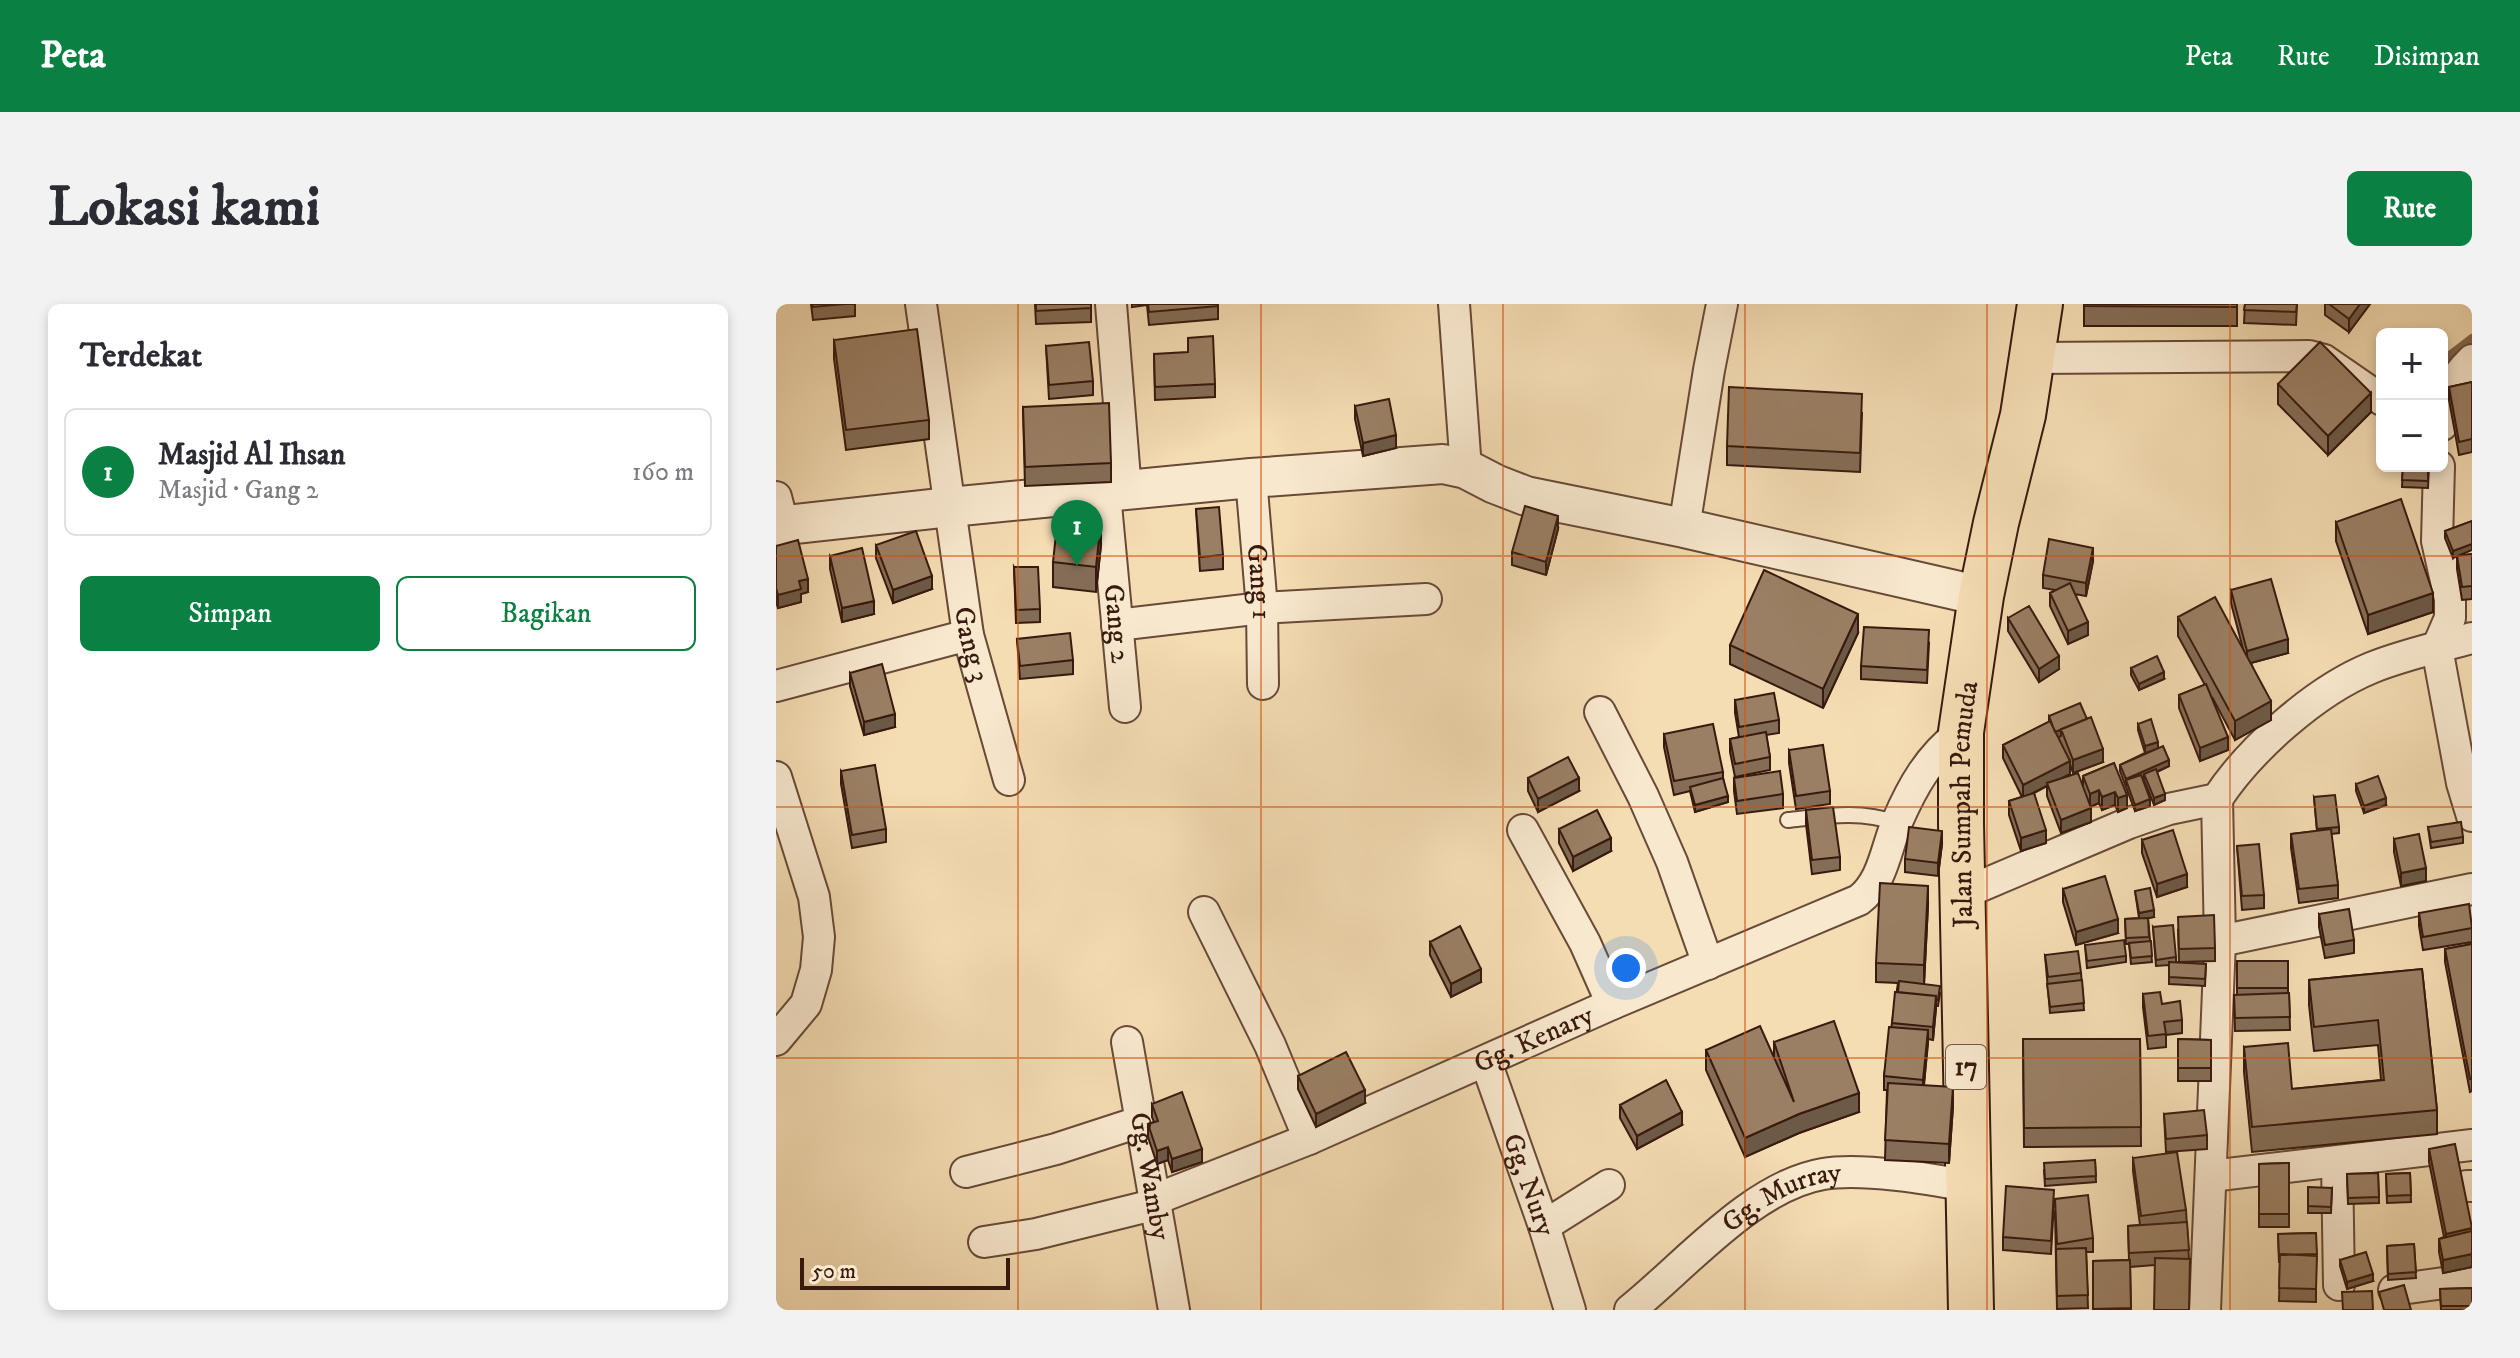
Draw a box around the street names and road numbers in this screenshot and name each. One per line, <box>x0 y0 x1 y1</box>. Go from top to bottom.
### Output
street label: Gang 1 <box>1239 542 1280 620</box>
street label: Gang 2 <box>1096 582 1138 665</box>
street label: Gang 3 <box>947 604 998 686</box>
street label: Jalan Sumpah Pemuda <box>1942 678 1986 931</box>
street label: Gg. Kenary <box>1468 997 1599 1081</box>
road number: 17 <box>1946 1045 1986 1089</box>
street label: Gg. Wamby <box>1122 1109 1179 1243</box>
street label: Gg, Nury <box>1495 1129 1564 1241</box>
street label: Gg. Murray <box>1714 1154 1843 1240</box>

